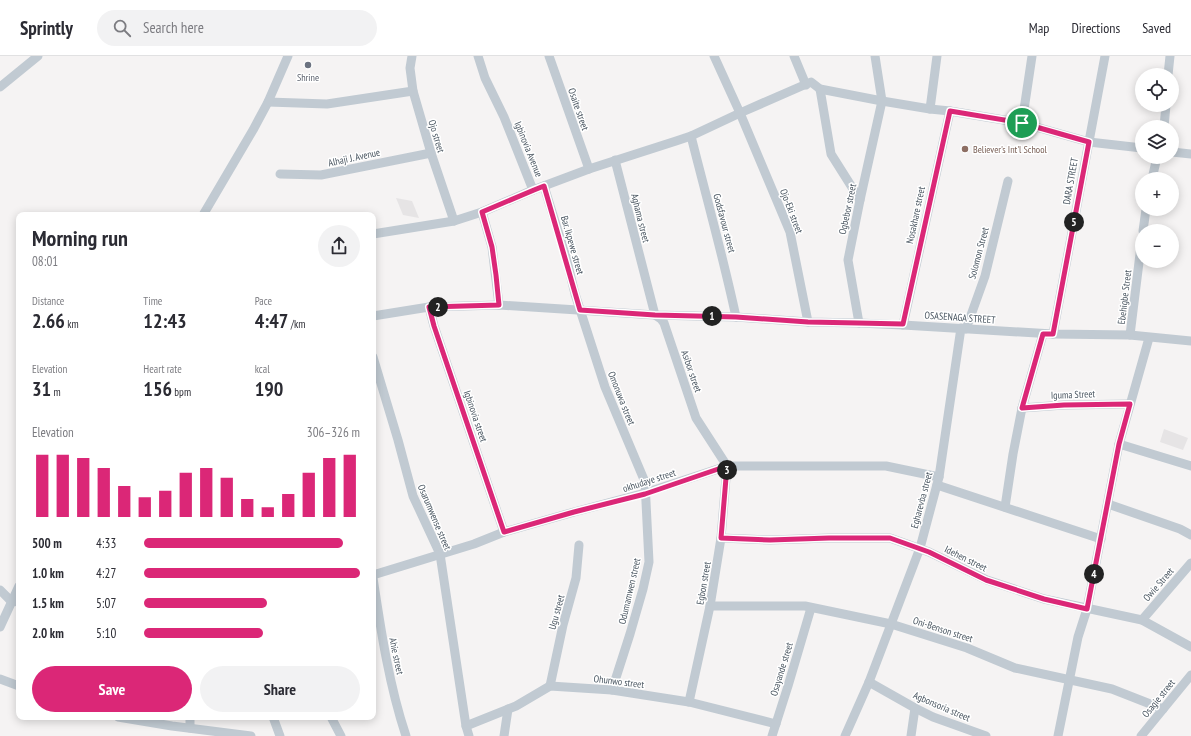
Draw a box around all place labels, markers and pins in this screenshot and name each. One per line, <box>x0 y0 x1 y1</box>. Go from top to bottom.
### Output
marker: Shrine <box>303 60 313 70</box>
place label: Shrine <box>297 71 319 84</box>
pin <box>1005 106 1039 140</box>
place label: Believer's Int'l School <box>973 143 1047 156</box>
marker: Believer's Int'l School <box>960 144 970 154</box>
pin: 5 <box>1064 212 1084 232</box>
pin: 2 <box>428 297 448 317</box>
pin: 1 <box>702 306 722 326</box>
pin: 3 <box>717 460 737 480</box>
pin: 4 <box>1084 564 1104 584</box>

